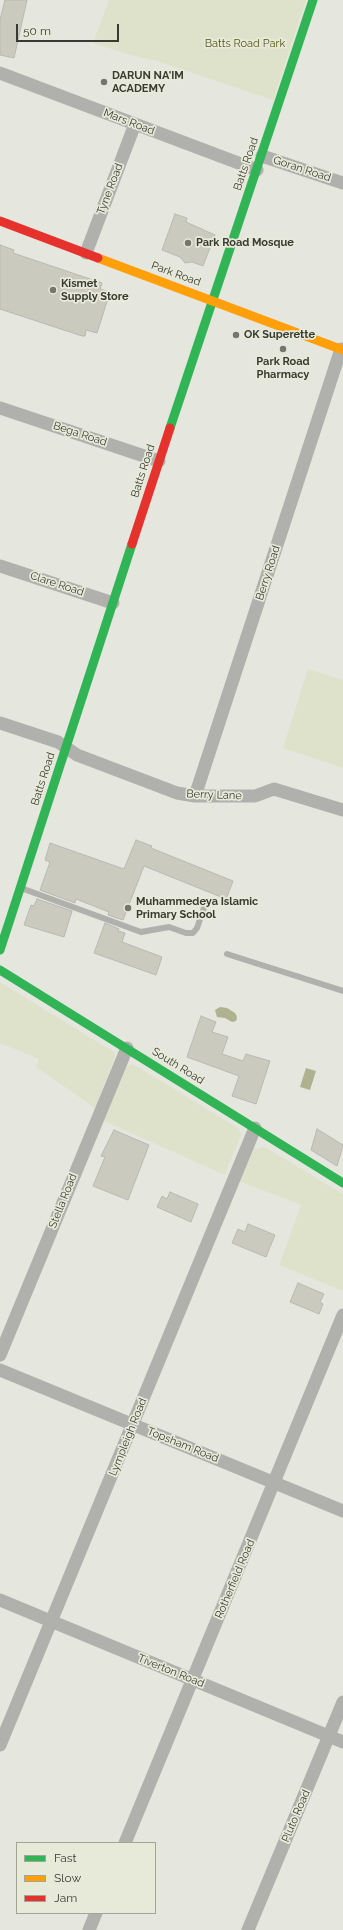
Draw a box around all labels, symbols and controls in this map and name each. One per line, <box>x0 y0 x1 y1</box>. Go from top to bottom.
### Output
scale bar <box>18 16 121 42</box>
text: 50 m <box>23 24 51 38</box>
park label: Batts Road Park <box>205 37 285 51</box>
place label: DARUN NA'IM ACADEMY <box>112 69 184 95</box>
marker: DARUN NA'IM ACADEMY <box>99 77 109 87</box>
street label: Mars Road <box>101 106 157 138</box>
street label: Batts Road <box>231 136 261 192</box>
street label: Goran Road <box>271 153 333 185</box>
street label: Tyne Road <box>94 162 126 216</box>
place label: Park Road Mosque <box>196 236 294 250</box>
marker: Park Road Mosque <box>183 238 193 248</box>
street label: Park Road <box>149 259 203 289</box>
place label: Kismet Supply Store <box>61 277 129 303</box>
marker: Kismet Supply Store <box>48 285 58 295</box>
place label: OK Superette <box>244 328 315 342</box>
marker: OK Superette <box>231 330 241 340</box>
marker: Park Road Pharmacy <box>278 344 288 354</box>
place label: Park Road Pharmacy <box>256 355 310 381</box>
street label: Bega Road <box>51 419 109 449</box>
street label: Batts Road <box>128 443 158 499</box>
street label: Berry Road <box>253 544 283 602</box>
street label: Clare Road <box>28 569 86 599</box>
street label: Batts Road <box>28 751 58 807</box>
street label: Berry Lane <box>186 787 242 803</box>
place label: Muhammedeya Islamic Primary School <box>136 895 258 921</box>
marker: Muhammedeya Islamic Primary School <box>123 903 133 913</box>
street label: South Road <box>149 1045 207 1087</box>
street label: Stella Road <box>46 1172 80 1230</box>
street label: Lympleigh Road <box>106 1396 150 1478</box>
street label: Topsham Road <box>145 1425 221 1465</box>
street label: Rotherfield Road <box>212 1537 258 1621</box>
street label: Tiverton Road <box>136 1652 206 1690</box>
street label: Pluto Road <box>279 1788 313 1844</box>
legend <box>16 1842 156 1914</box>
text: Fast <box>54 1851 77 1865</box>
text: Slow <box>54 1871 81 1885</box>
text: Jam <box>54 1891 77 1905</box>

